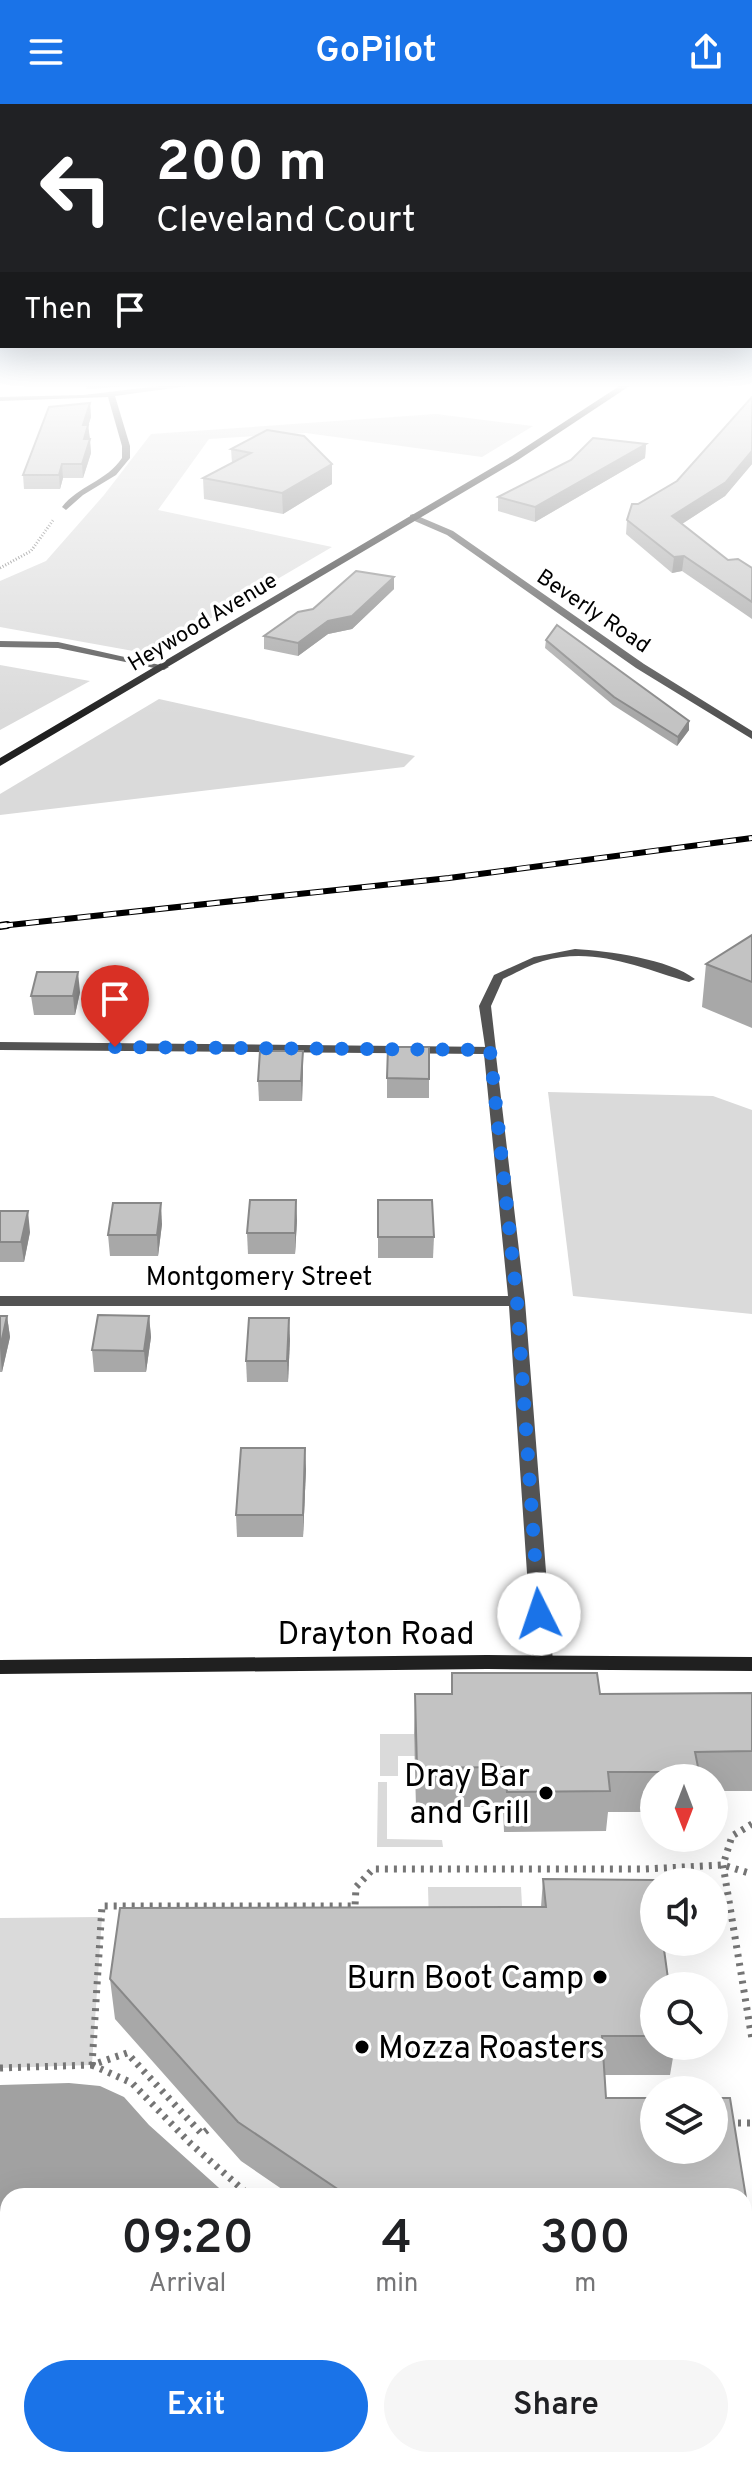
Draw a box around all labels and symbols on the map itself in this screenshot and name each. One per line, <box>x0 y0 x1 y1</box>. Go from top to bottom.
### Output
street label: Beverly Road <box>531 564 655 660</box>
street label: Heywood Avenue <box>124 568 283 678</box>
pin <box>81 965 149 1047</box>
street label: Montgomery Street <box>146 1262 372 1295</box>
position arrow <box>497 1572 581 1656</box>
street label: Drayton Road <box>278 1616 474 1656</box>
place label: Dray Bar and Grill <box>404 1758 530 1835</box>
north arrow <box>640 1764 728 1852</box>
marker: Dray Bar and Grill <box>537 1784 555 1802</box>
place label: Burn Boot Camp <box>347 1960 584 2000</box>
marker: Burn Boot Camp <box>591 1968 609 1986</box>
place label: Mozza Roasters <box>378 2030 605 2070</box>
marker: Mozza Roasters <box>353 2038 371 2056</box>

